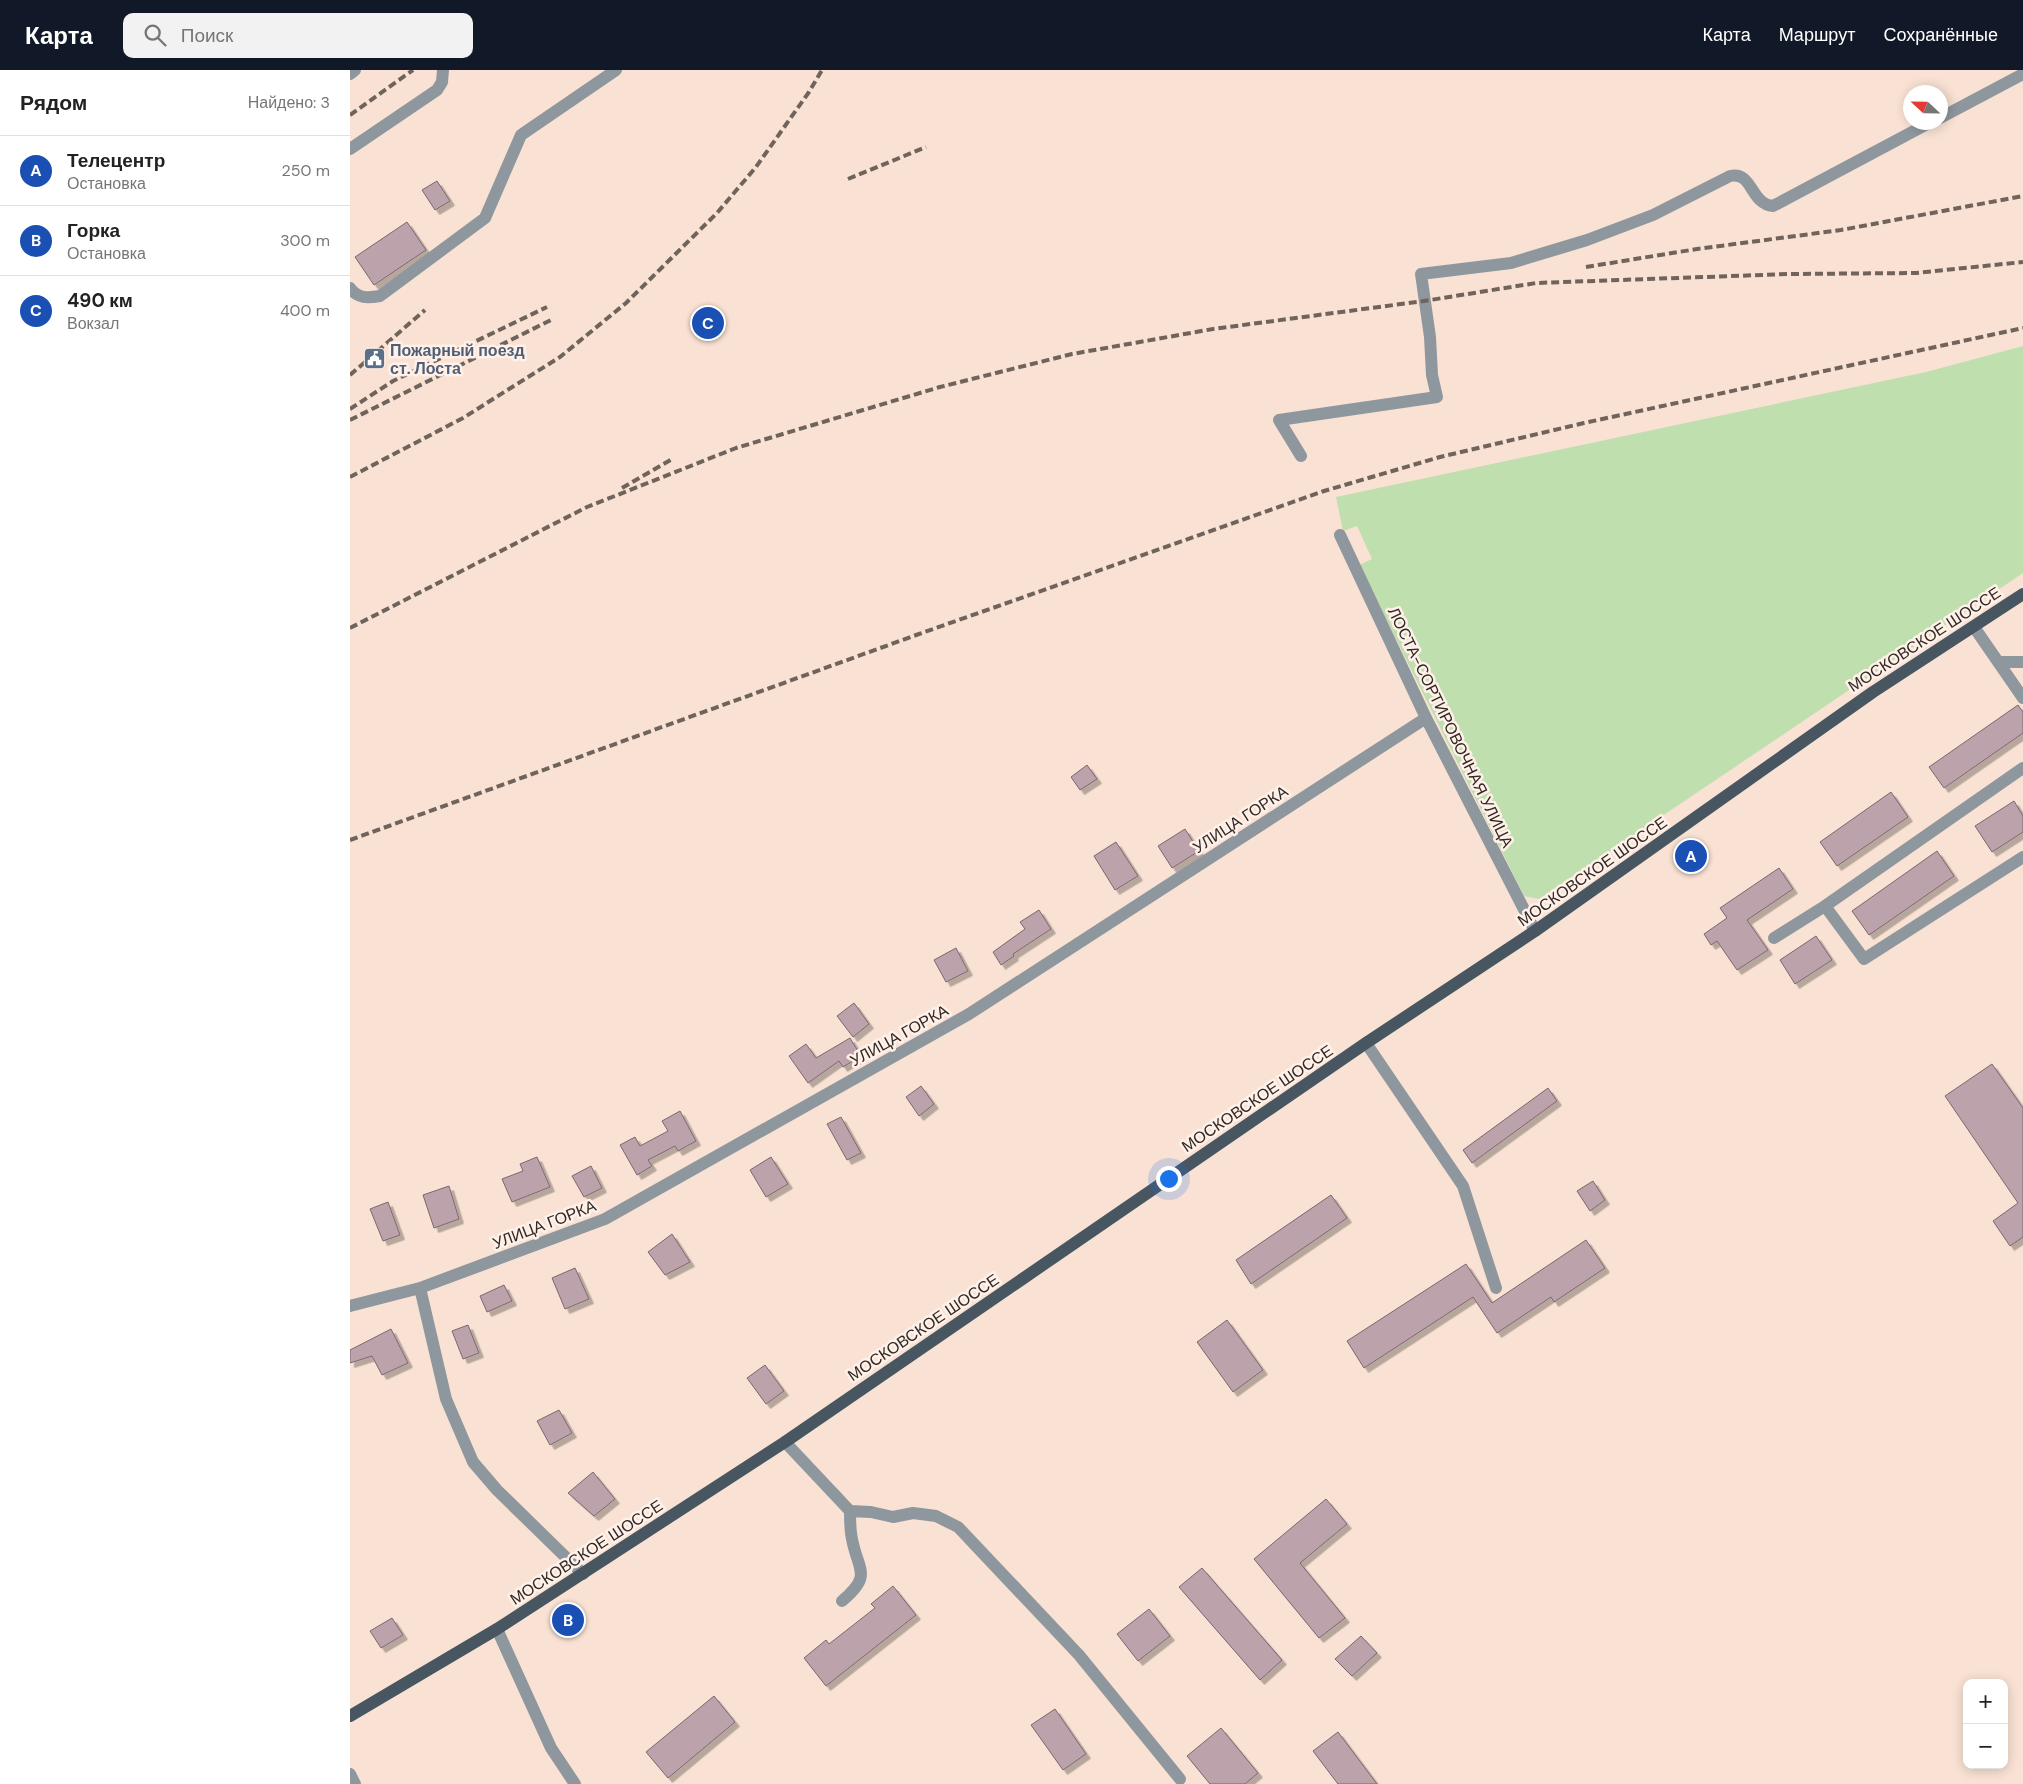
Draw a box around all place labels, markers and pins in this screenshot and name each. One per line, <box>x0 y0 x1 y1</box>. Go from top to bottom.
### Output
pin: C <box>692 304 724 342</box>
place label: Пожарный поезд ст. Лоста <box>390 340 525 379</box>
public building icon: Пожарный поезд ст. Лоста <box>362 347 386 371</box>
pin: A <box>1675 837 1707 875</box>
pin: B <box>552 1601 584 1639</box>

